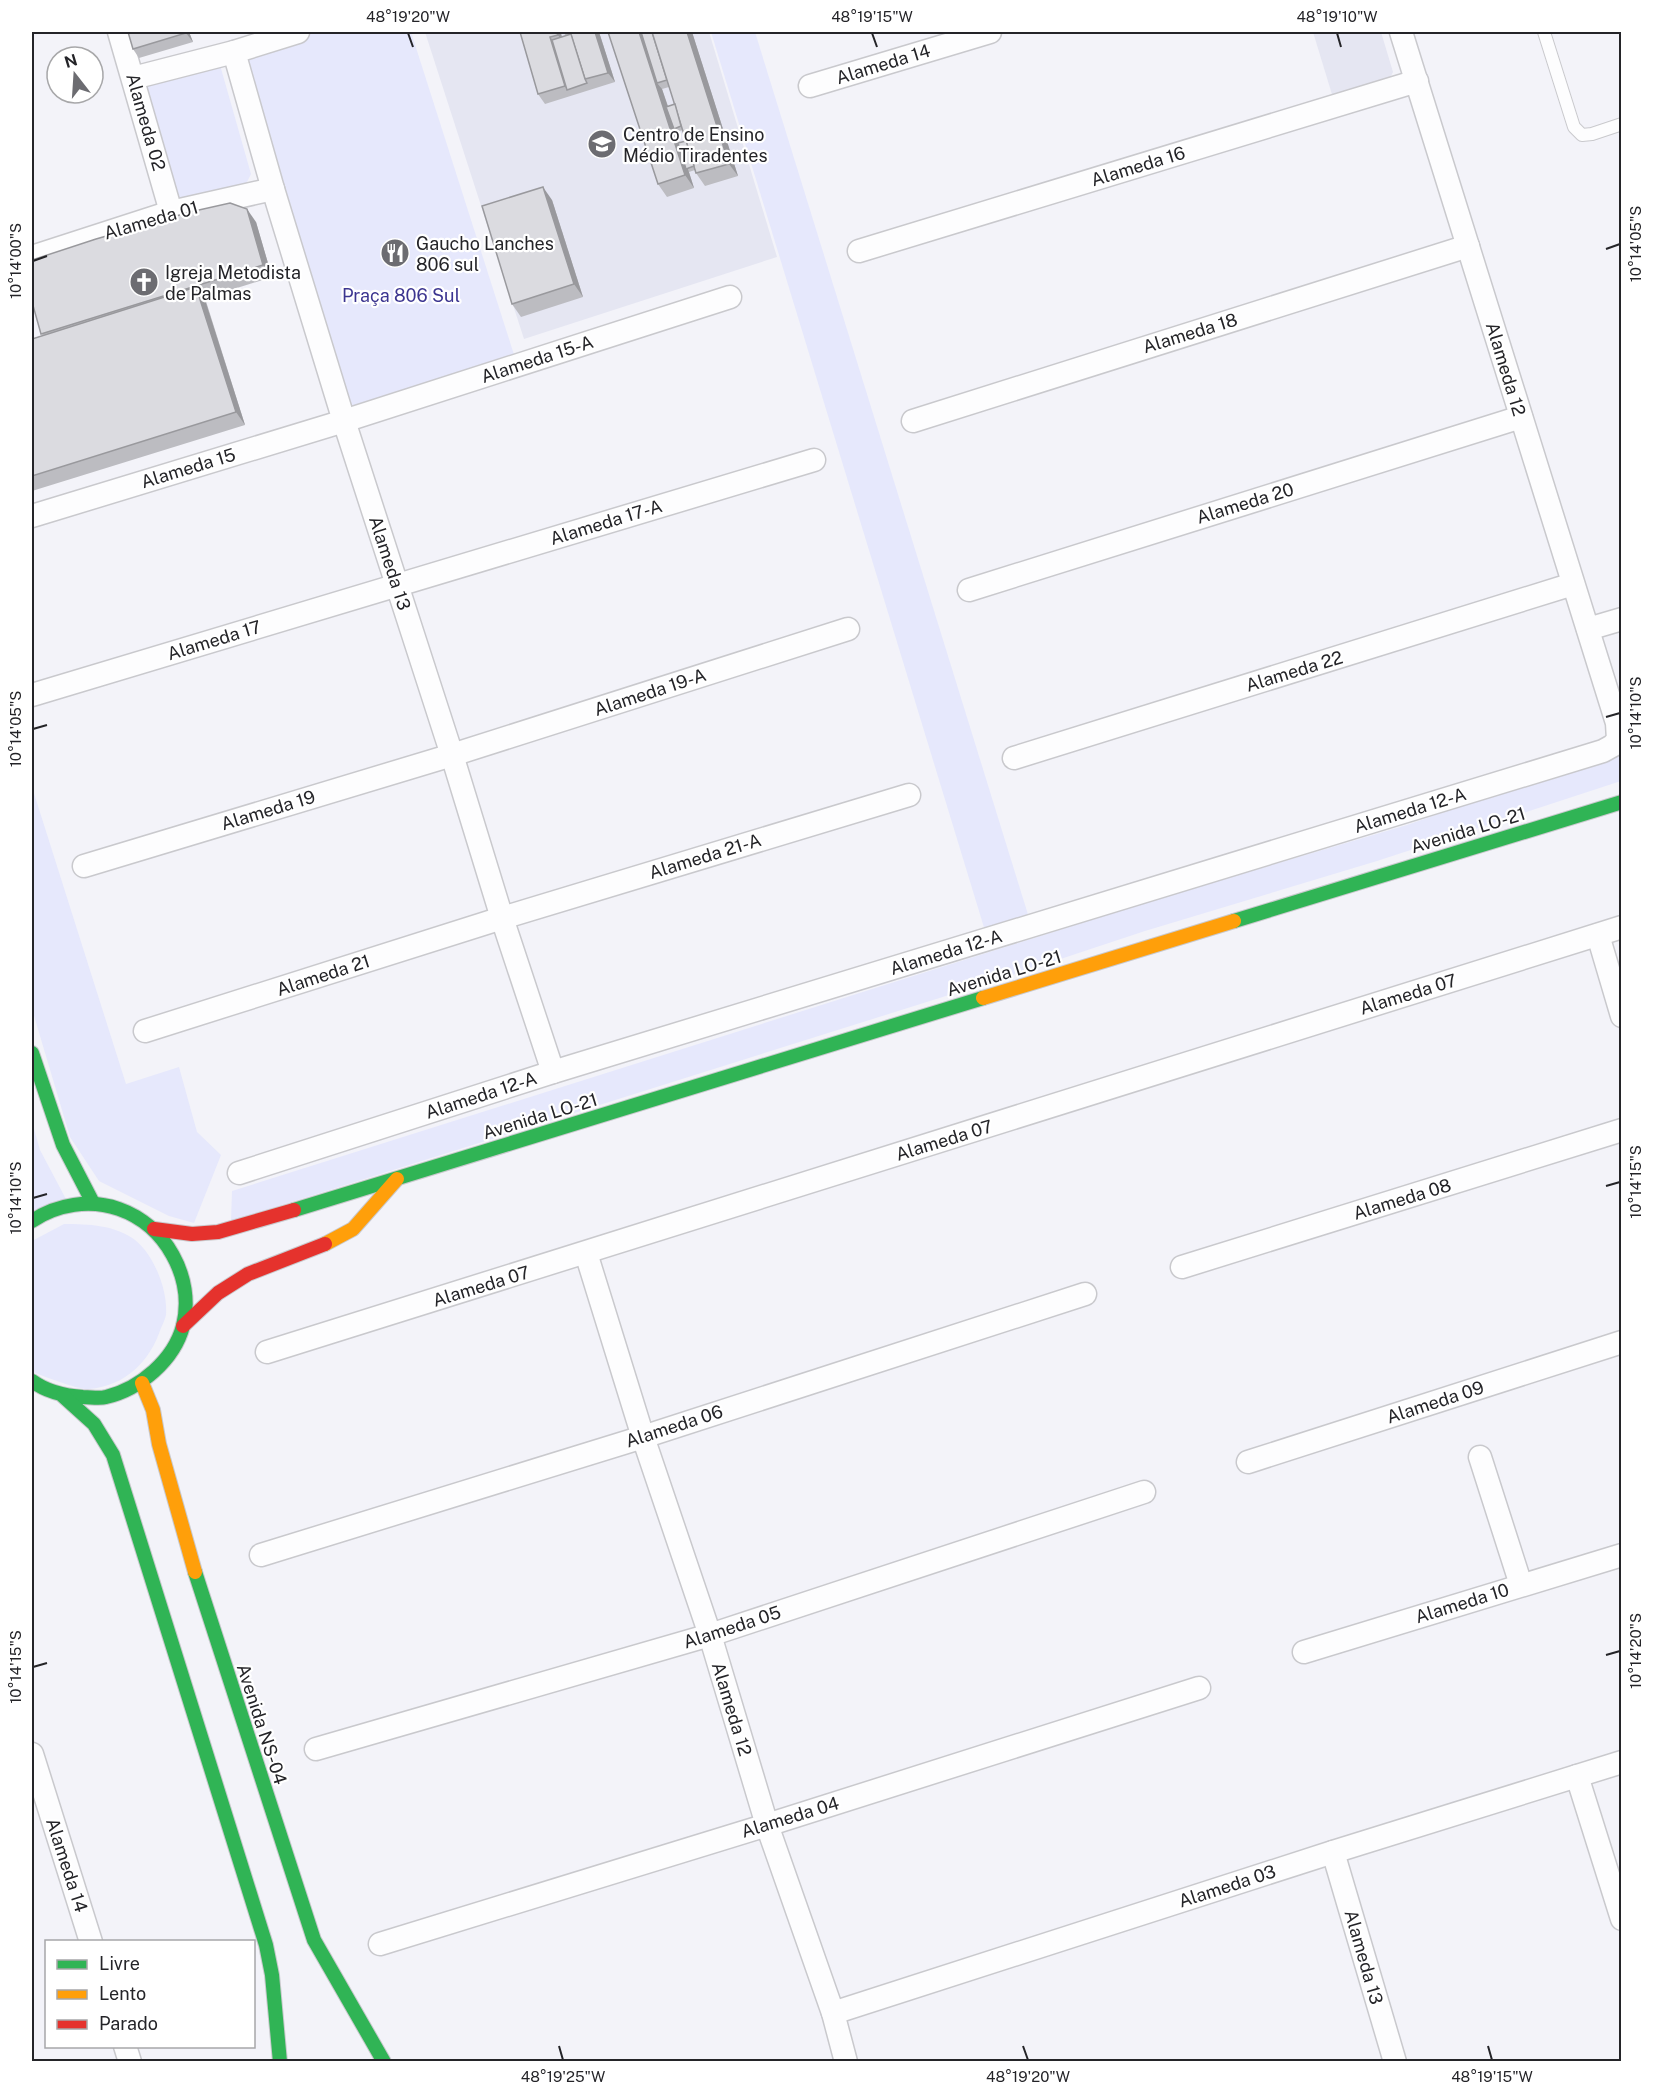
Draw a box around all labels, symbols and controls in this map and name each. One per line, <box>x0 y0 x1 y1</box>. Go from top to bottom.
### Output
text: 48°19'20"W <box>366 8 450 25</box>
text: 48°19'15"W <box>831 8 913 25</box>
text: 48°19'10"W <box>1296 8 1378 25</box>
street label: Alameda 14 <box>833 40 933 88</box>
north arrow <box>45 45 105 105</box>
text: N <box>62 50 80 72</box>
street label: Alameda 02 <box>122 71 170 173</box>
place label: Centro de Ensino Médio Tiradentes <box>623 124 768 166</box>
school or university icon: Centro de Ensino Médio Tiradentes <box>586 128 618 160</box>
street label: Alameda 16 <box>1088 142 1188 190</box>
street label: Alameda 01 <box>101 196 201 244</box>
text: 10°14'05"S <box>1627 206 1644 282</box>
text: 10°14'00"S <box>7 223 24 299</box>
place label: Gaucho Lanches 806 sul <box>416 233 554 275</box>
restaurant icon: Gaucho Lanches 806 sul <box>379 237 411 269</box>
place label: Igreja Metodista de Palmas <box>165 262 301 304</box>
church icon: Igreja Metodista de Palmas <box>128 266 160 298</box>
park label: Praça 806 Sul <box>342 285 460 306</box>
street label: Alameda 18 <box>1140 309 1240 357</box>
street label: Alameda 12 <box>1482 320 1530 418</box>
street label: Alameda 15-A <box>478 331 596 387</box>
street label: Alameda 15 <box>138 444 238 492</box>
street label: Alameda 20 <box>1194 478 1296 528</box>
street label: Alameda 17-A <box>547 495 665 549</box>
street label: Alameda 13 <box>365 513 415 613</box>
street label: Alameda 17 <box>165 616 263 664</box>
street label: Alameda 22 <box>1243 646 1345 696</box>
street label: Alameda 19-A <box>591 664 709 720</box>
text: 10°14'10"S <box>1627 676 1644 750</box>
text: 10°14'05"S <box>7 691 24 767</box>
street label: Alameda 12-A <box>1351 783 1469 837</box>
street label: Alameda 19 <box>218 786 318 834</box>
street label: Avenida LO-21 <box>1408 803 1528 857</box>
street label: Alameda 21-A <box>646 829 764 883</box>
street label: Alameda 12-A <box>887 925 1005 979</box>
street label: Avenida LO-21 <box>944 946 1064 1000</box>
street label: Alameda 21 <box>274 950 372 1000</box>
street label: Alameda 07 <box>1357 969 1459 1019</box>
street label: Alameda 12-A <box>423 1067 540 1123</box>
street label: Avenida LO-21 <box>480 1089 600 1143</box>
street label: Alameda 07 <box>893 1115 995 1165</box>
text: 10°14'15"S <box>1627 1145 1644 1219</box>
text: 10°14'10"S <box>7 1161 24 1235</box>
street label: Alameda 08 <box>1350 1174 1454 1224</box>
street label: Alameda 07 <box>430 1261 532 1311</box>
street label: Alameda 09 <box>1384 1376 1486 1428</box>
street label: Alameda 06 <box>623 1400 725 1452</box>
street label: Alameda 10 <box>1412 1579 1512 1627</box>
street label: Alameda 05 <box>680 1601 784 1653</box>
text: 10°14'20"S <box>1627 1613 1644 1689</box>
text: 10°14'15"S <box>7 1630 24 1704</box>
street label: Alameda 12 <box>708 1660 756 1758</box>
street label: Avenida NS-04 <box>233 1661 291 1787</box>
street label: Alameda 04 <box>739 1792 841 1842</box>
street label: Alameda 14 <box>42 1815 92 1915</box>
street label: Alameda 03 <box>1176 1860 1278 1912</box>
street label: Alameda 13 <box>1340 1907 1388 2007</box>
legend <box>45 1940 255 2048</box>
text: Livre <box>99 1953 140 1974</box>
text: Lento <box>99 1983 146 2004</box>
text: Parado <box>99 2013 158 2034</box>
text: 48°19'25"W <box>521 2068 605 2085</box>
text: 48°19'20"W <box>986 2068 1070 2085</box>
text: 48°19'15"W <box>1451 2068 1533 2085</box>

